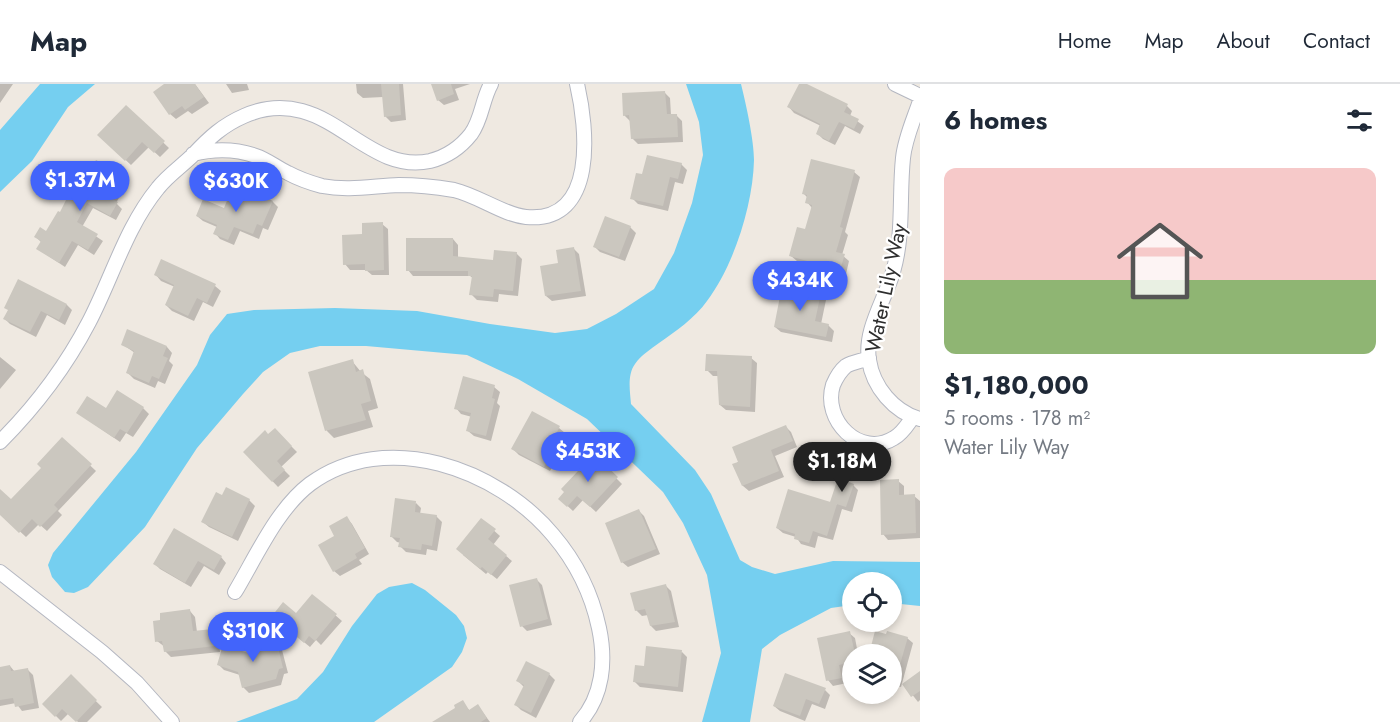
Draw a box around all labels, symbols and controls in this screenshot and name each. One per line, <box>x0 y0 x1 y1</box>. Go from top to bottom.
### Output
text: Map <box>30 21 87 62</box>
text: Home <box>1058 26 1111 56</box>
text: Map <box>1144 26 1184 56</box>
text: About <box>1217 26 1270 56</box>
text: Contact <box>1303 26 1370 56</box>
text: 6 homes <box>944 101 1047 139</box>
icon: filters <box>1343 104 1376 137</box>
pin: $1.37M <box>31 161 129 212</box>
pin: $630K <box>194 162 278 213</box>
text: $1.37M <box>44 166 116 195</box>
text: $630K <box>203 167 269 196</box>
icon: home <box>1106 207 1214 315</box>
street label: Water Lily Way <box>858 220 914 355</box>
pin: $434K <box>758 261 842 312</box>
text: $434K <box>767 266 833 295</box>
text: $1,180,000 <box>944 366 1089 404</box>
text: 5 rooms · 178 m² <box>944 404 1090 433</box>
pin: $453K <box>546 432 630 483</box>
text: Water Lily Way <box>944 433 1069 462</box>
text: $453K <box>555 437 621 466</box>
pin: $1.18M <box>793 442 891 493</box>
text: $1.18M <box>807 447 877 476</box>
map controls <box>842 572 902 704</box>
button: locate <box>842 572 902 632</box>
pin: $310K <box>211 612 295 663</box>
text: $310K <box>222 617 284 646</box>
button: layers <box>842 644 902 704</box>

